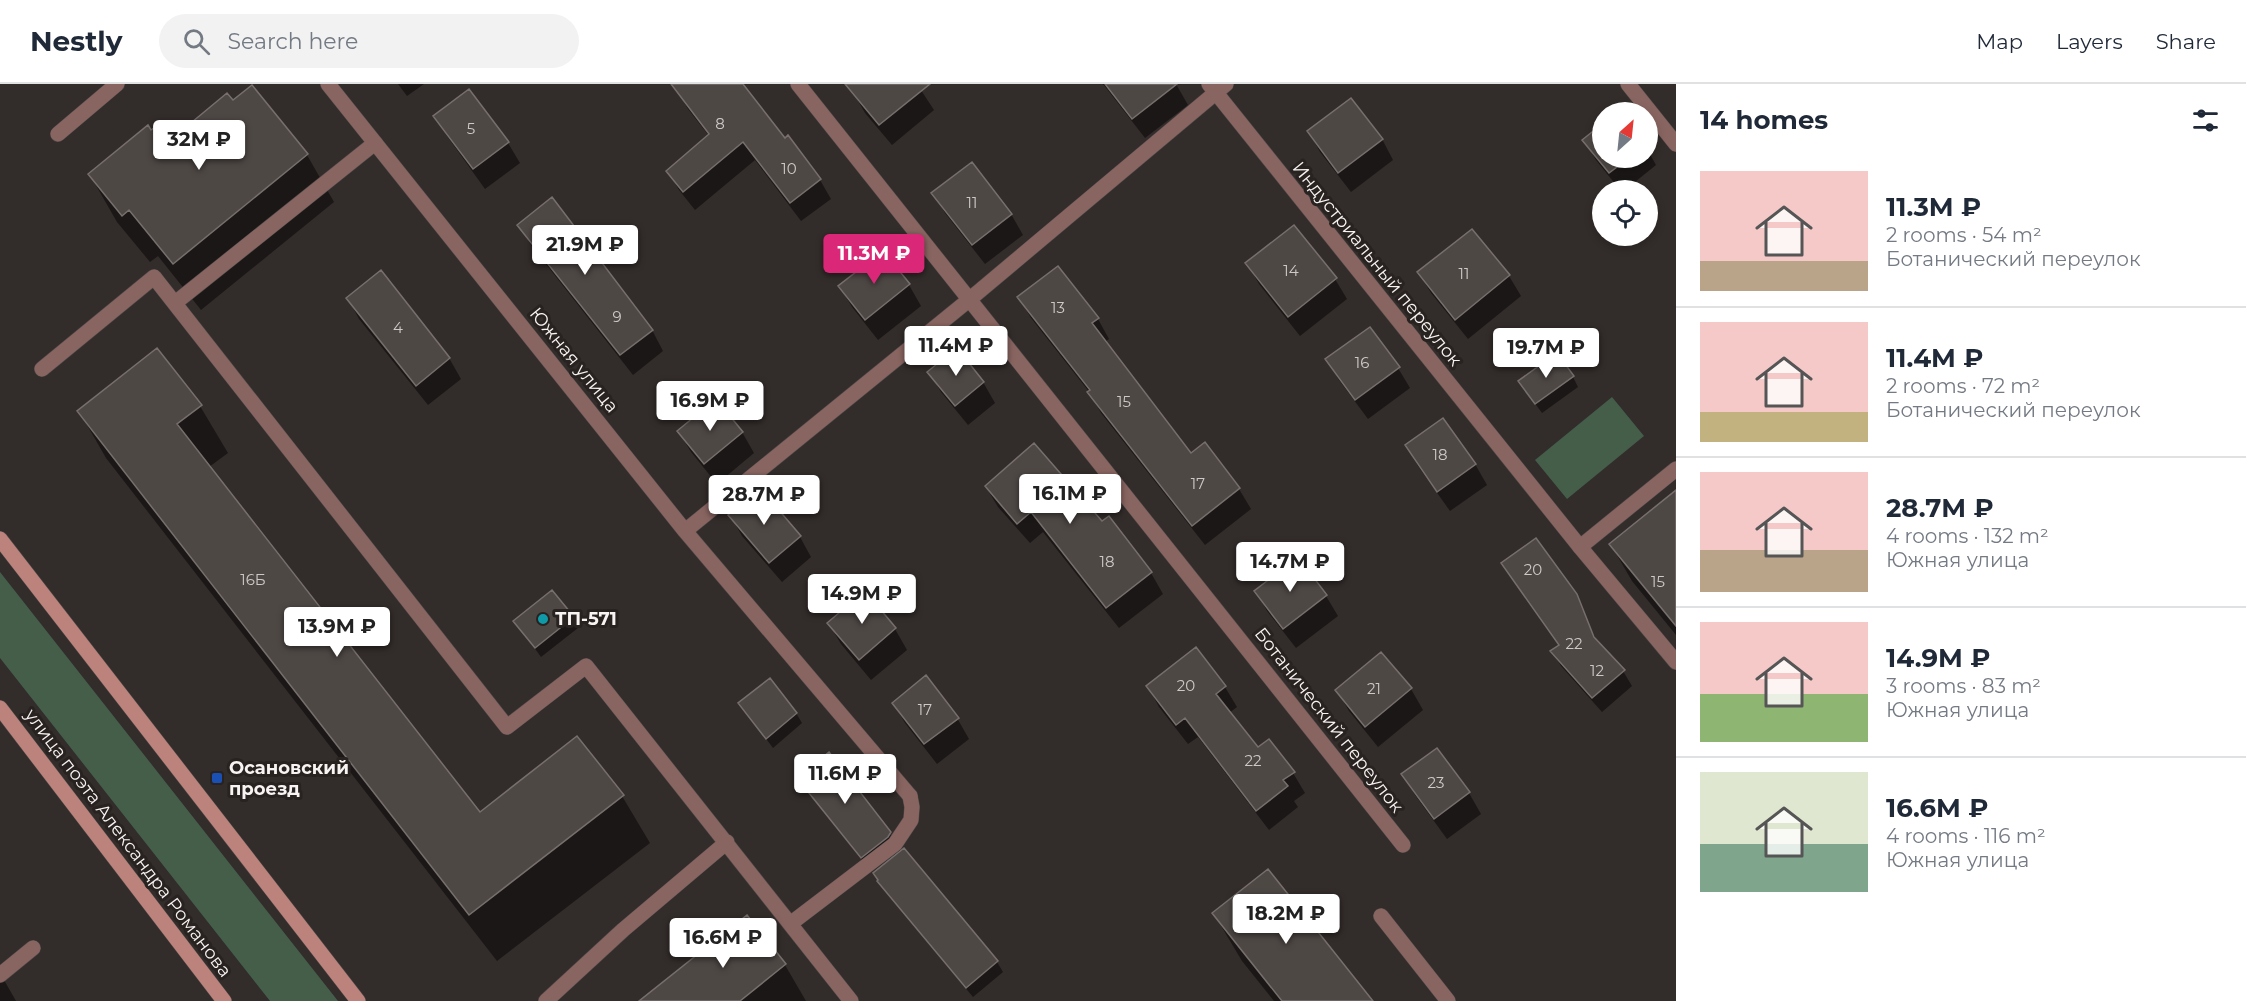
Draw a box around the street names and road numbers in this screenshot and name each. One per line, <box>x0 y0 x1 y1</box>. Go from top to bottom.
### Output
street label: Индустриальный переулок <box>1288 157 1467 371</box>
street label: Южная улица <box>525 303 623 417</box>
street label: Ботанический переулок <box>1250 623 1409 817</box>
street label: улица поэта Александра Романова <box>19 704 236 981</box>

